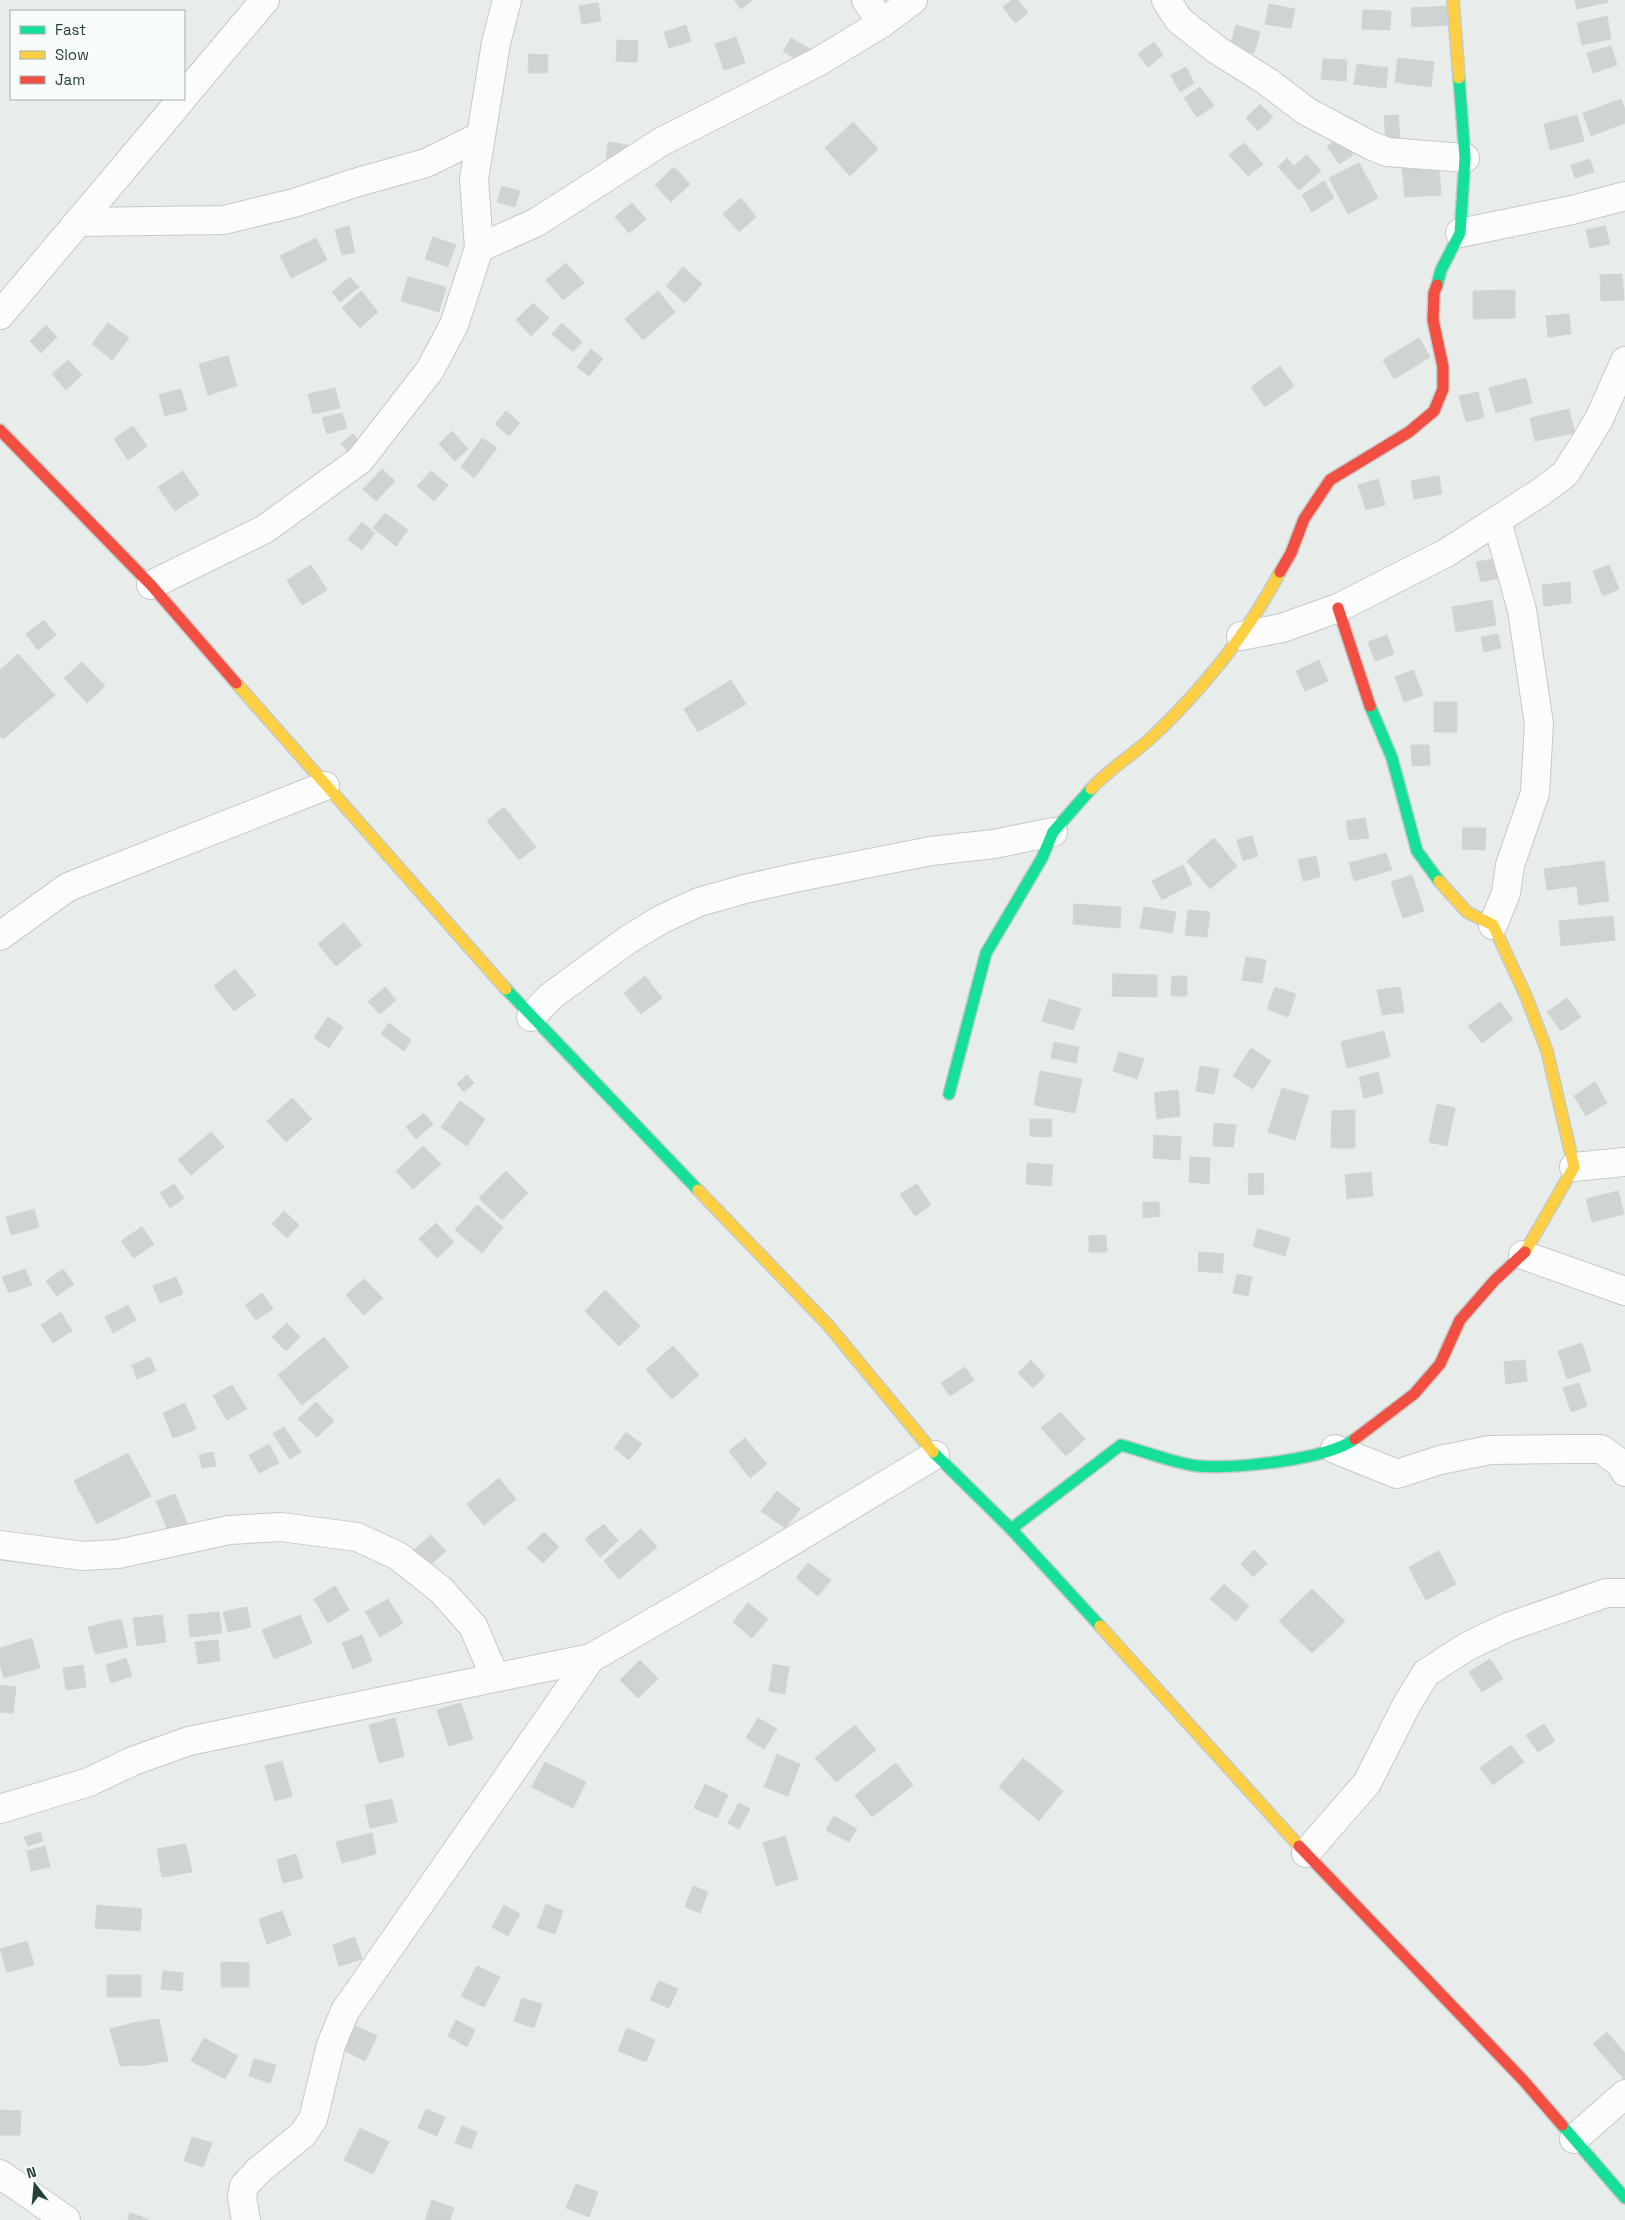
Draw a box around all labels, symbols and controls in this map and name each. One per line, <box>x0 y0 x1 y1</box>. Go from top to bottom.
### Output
legend <box>10 10 185 100</box>
text: Fast <box>55 20 86 39</box>
text: Slow <box>55 45 89 64</box>
text: Jam <box>55 70 85 89</box>
north arrow <box>10 2160 60 2210</box>
text: N <box>24 2163 38 2182</box>

